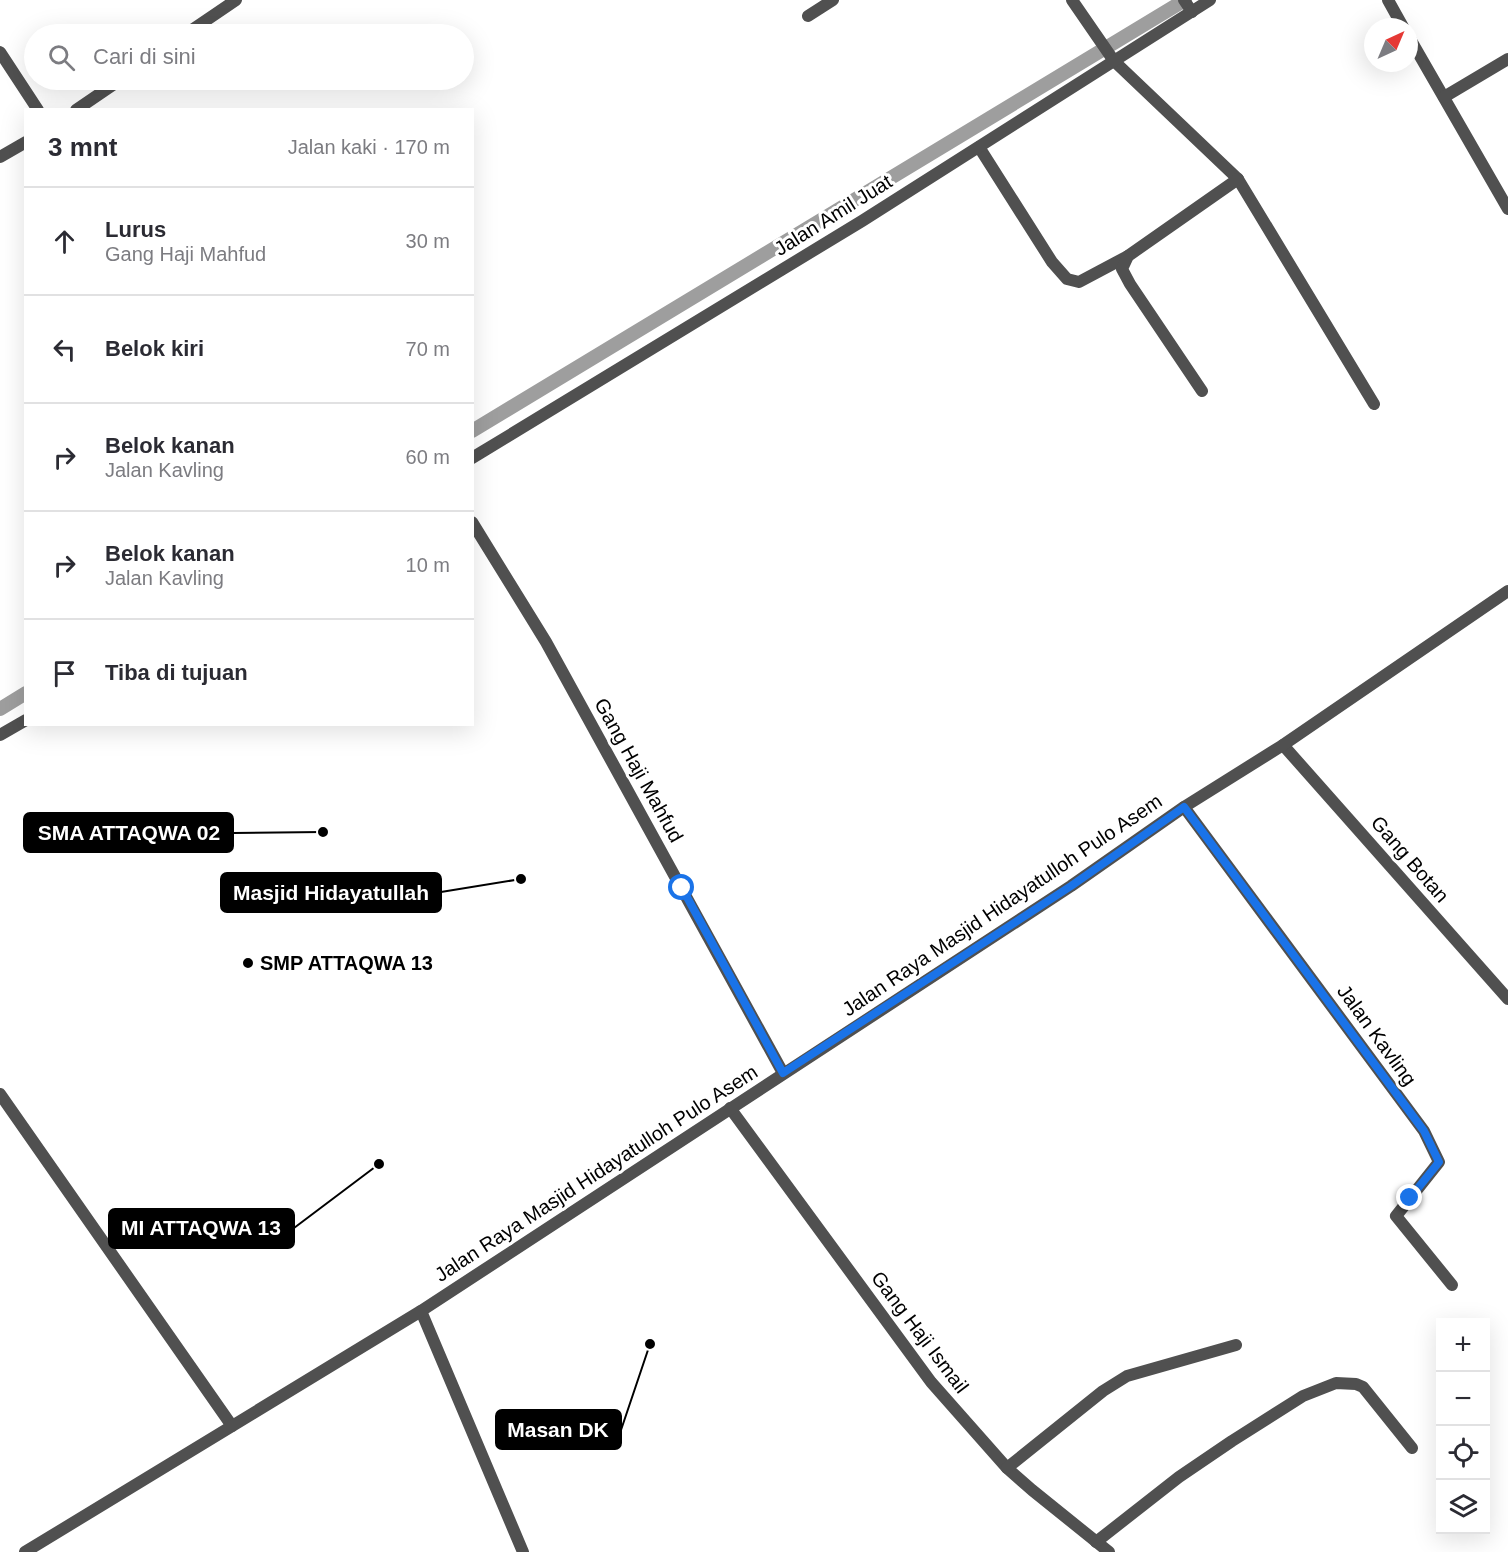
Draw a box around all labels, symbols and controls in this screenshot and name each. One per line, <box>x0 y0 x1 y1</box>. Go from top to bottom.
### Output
north arrow <box>1364 18 1418 72</box>
search box <box>24 24 474 90</box>
icon: search <box>45 41 78 74</box>
text: Cari di sini <box>93 44 196 69</box>
text: 3 mnt <box>48 132 117 162</box>
text: Jalan kaki · 170 m <box>288 136 450 158</box>
street label: Jalan Amil Juat <box>770 170 896 260</box>
text: Lurus <box>105 217 166 242</box>
icon: ahead <box>48 225 81 258</box>
text: 30 m <box>406 230 450 252</box>
text: Gang Haji Mahfud <box>105 243 266 265</box>
icon: left <box>48 333 81 366</box>
text: Belok kiri <box>105 336 204 361</box>
text: 70 m <box>406 338 450 360</box>
text: Belok kanan <box>105 433 235 458</box>
icon: right <box>48 441 81 474</box>
text: 60 m <box>406 446 450 468</box>
text: Jalan Kavling <box>105 459 224 481</box>
text: Belok kanan <box>105 541 235 566</box>
icon: right <box>48 549 81 582</box>
text: 10 m <box>406 554 450 576</box>
text: Jalan Kavling <box>105 567 224 589</box>
icon: arrive <box>48 657 81 690</box>
text: Tiba di tujuan <box>105 660 248 685</box>
street label: Gang Haji Mahfud <box>590 694 688 846</box>
street label: Jalan Raya Masjid Hidayatulloh Pulo Asem <box>838 790 1166 1020</box>
street label: Gang Botan <box>1367 812 1453 906</box>
callout: SMA ATTAQWA 02 <box>24 813 233 852</box>
text: SMA ATTAQWA 02 <box>38 821 220 844</box>
callout: Masjid Hidayatullah <box>221 873 441 912</box>
route start <box>668 874 694 900</box>
text: Masjid Hidayatullah <box>233 881 429 904</box>
place label: SMP ATTAQWA 13 <box>260 952 433 974</box>
marker: SMP ATTAQWA 13 <box>241 956 255 970</box>
street label: Jalan Kavling <box>1333 980 1421 1090</box>
street label: Jalan Raya Masjid Hidayatulloh Pulo Asem <box>431 1060 761 1286</box>
route end <box>1396 1184 1422 1210</box>
callout: MI ATTAQWA 13 <box>109 1209 294 1248</box>
text: MI ATTAQWA 13 <box>121 1216 281 1239</box>
street label: Gang Haji Ismail <box>867 1267 973 1397</box>
map controls <box>1436 1318 1490 1534</box>
button: + <box>1436 1318 1490 1372</box>
button: − <box>1436 1372 1490 1426</box>
callout: Masan DK <box>496 1410 621 1449</box>
text: Masan DK <box>507 1418 609 1441</box>
button: locate <box>1436 1426 1490 1480</box>
button: layers <box>1436 1480 1490 1534</box>

